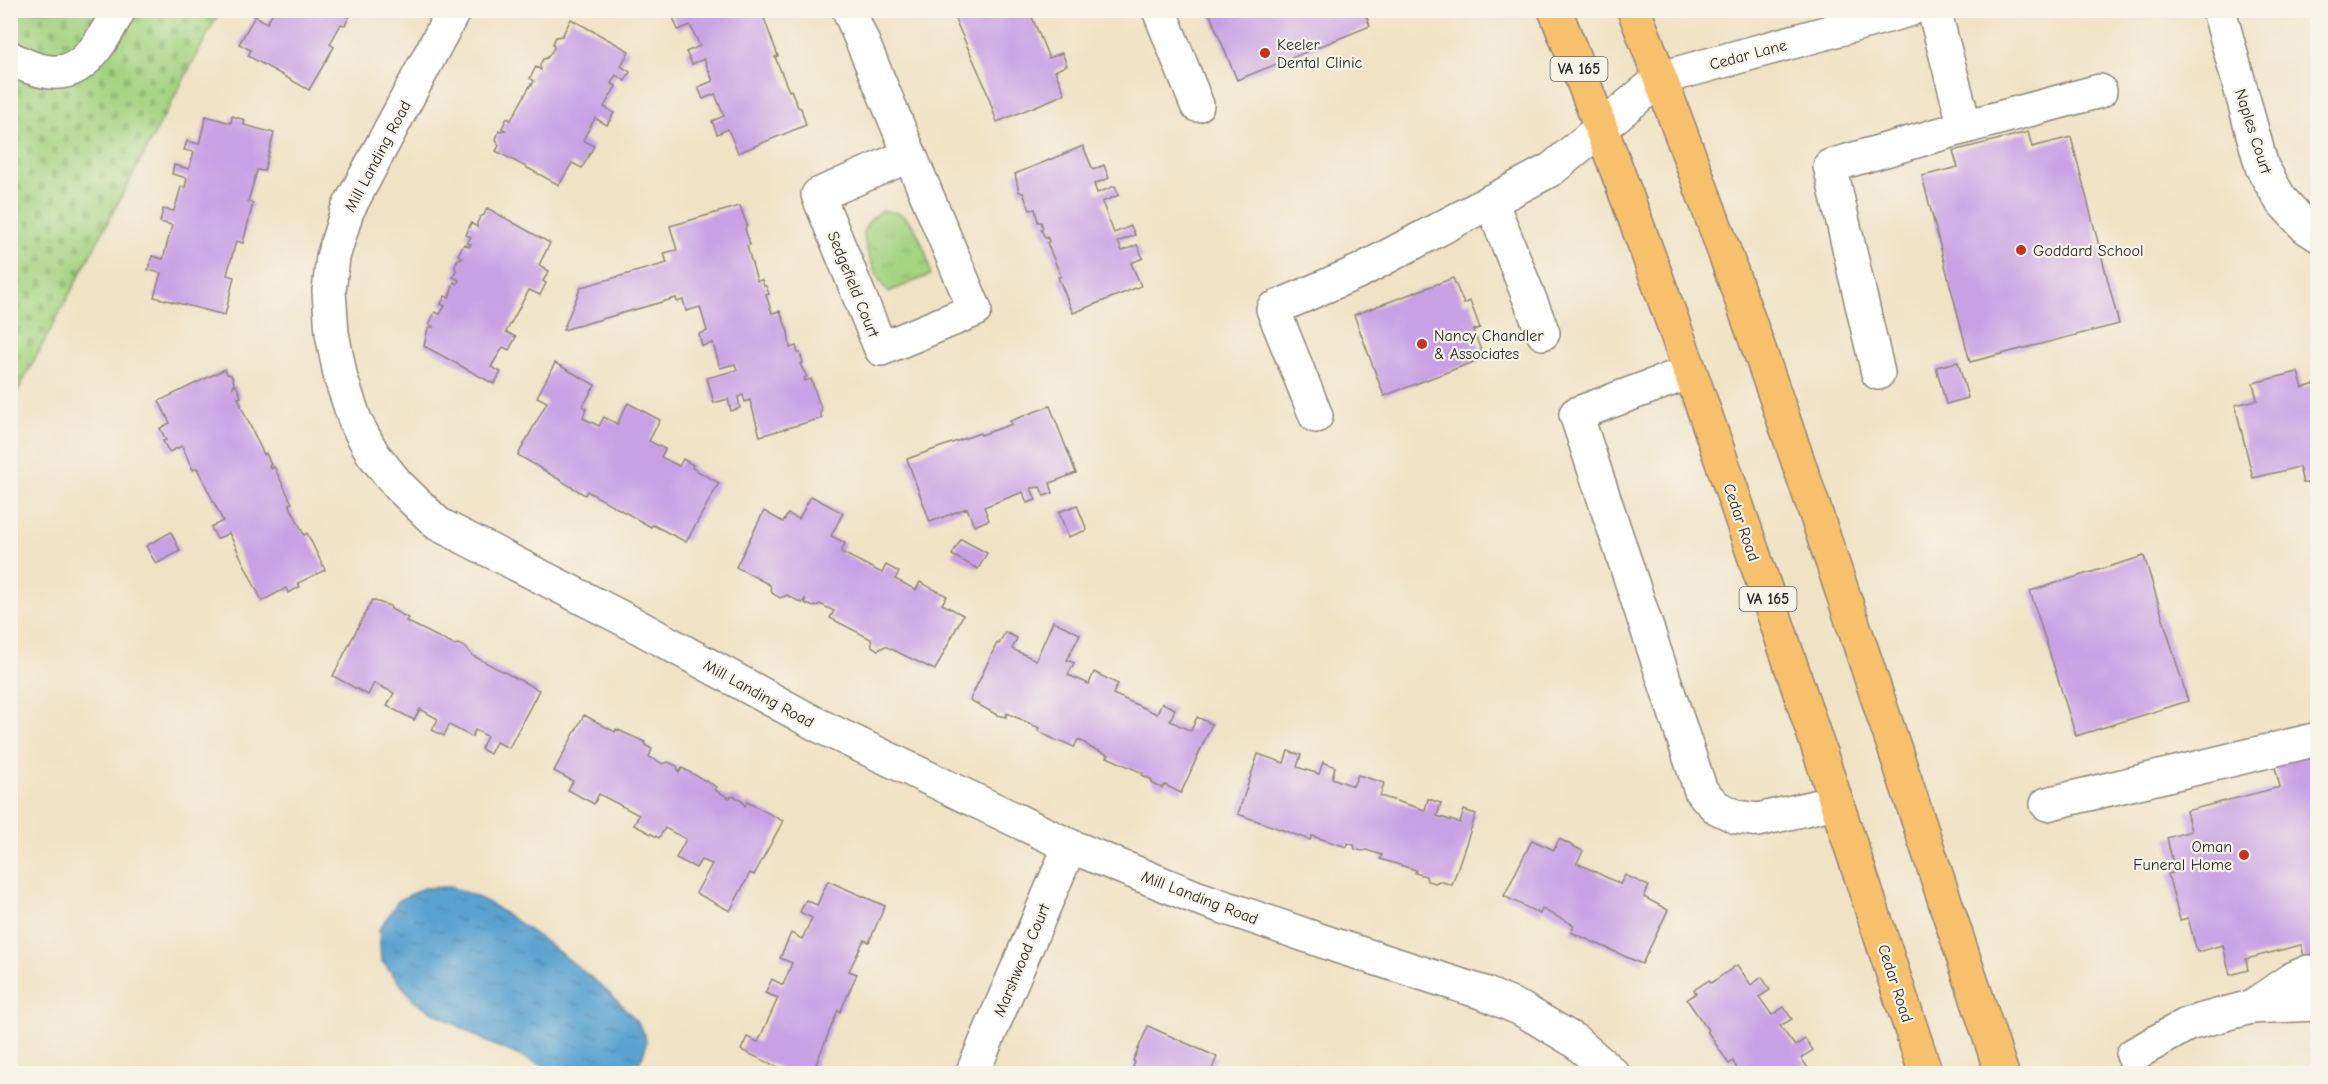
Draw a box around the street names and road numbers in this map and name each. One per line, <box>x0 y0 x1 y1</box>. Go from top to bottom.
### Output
street label: Cedar Lane <box>1708 36 1789 74</box>
road number: VA 165 <box>1550 57 1608 81</box>
street label: Naples Court <box>2231 87 2275 176</box>
street label: Mill Landing Road <box>341 98 415 215</box>
street label: Sedgefield Court <box>824 229 883 340</box>
street label: Cedar Road <box>1719 481 1763 563</box>
road number: VA 165 <box>1740 587 1796 611</box>
street label: Mill Landing Road <box>700 656 817 732</box>
street label: Mill Landing Road <box>1139 867 1261 928</box>
street label: Marshwood Court <box>990 901 1054 1019</box>
street label: Cedar Road <box>1874 942 1916 1025</box>

